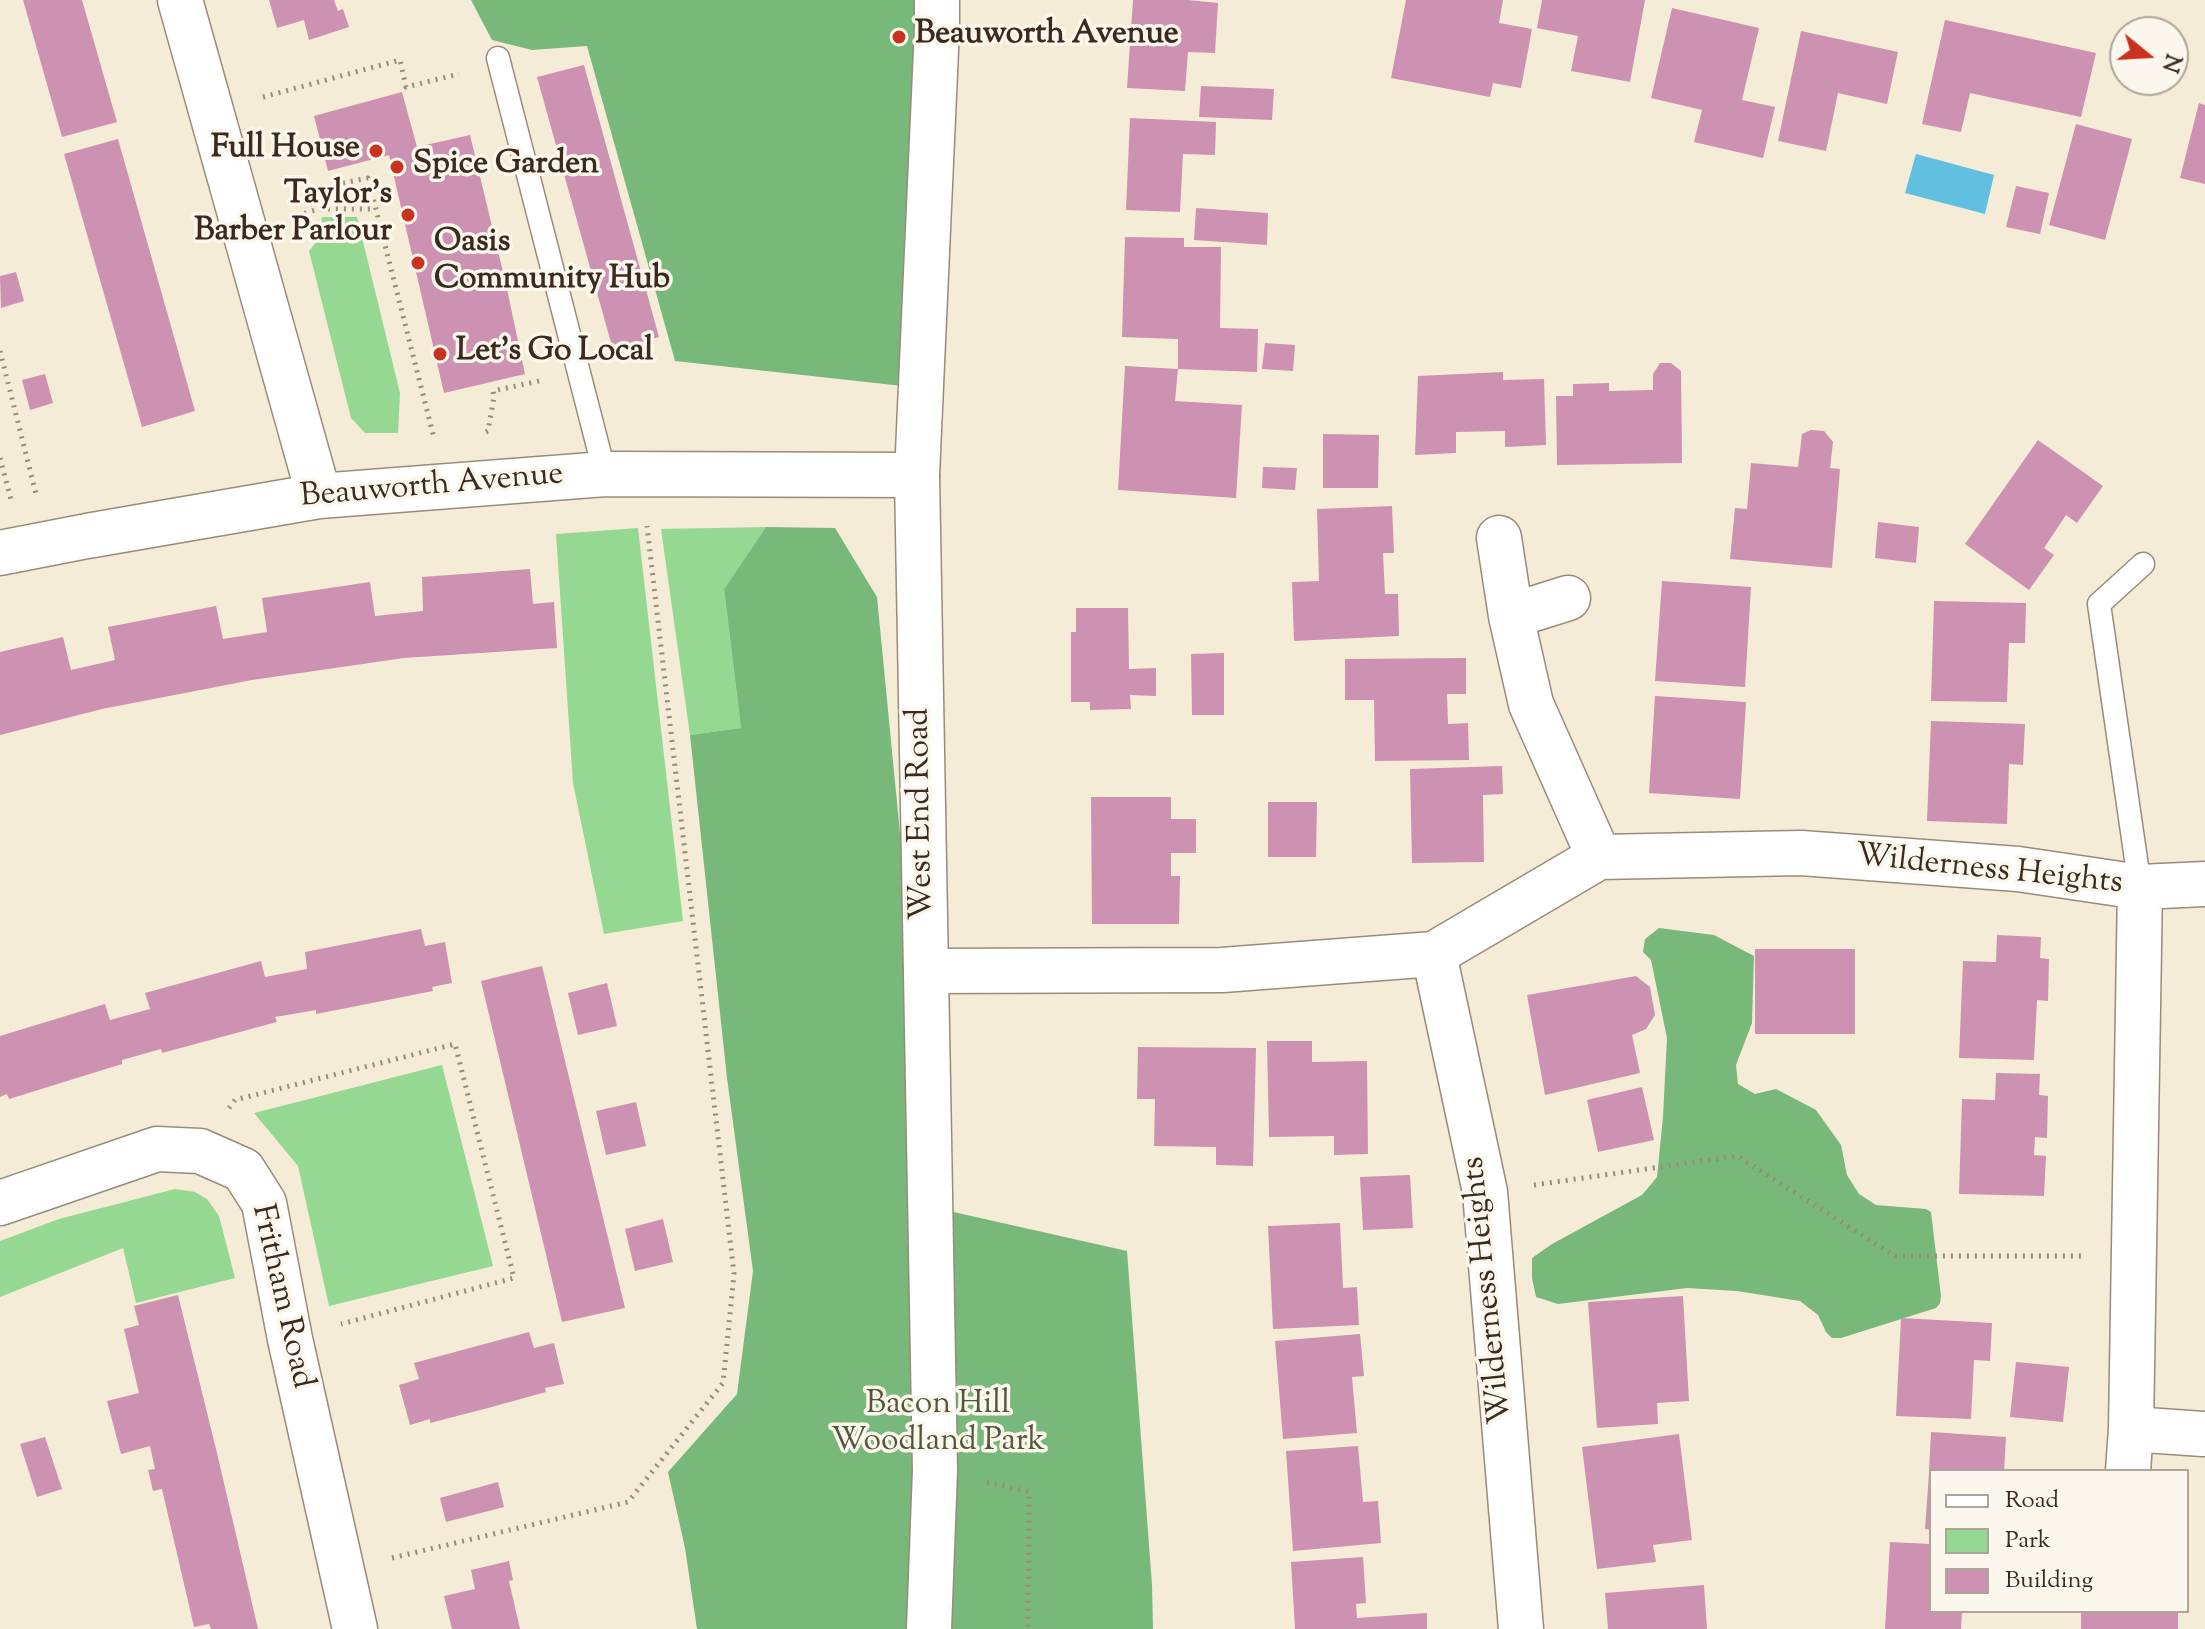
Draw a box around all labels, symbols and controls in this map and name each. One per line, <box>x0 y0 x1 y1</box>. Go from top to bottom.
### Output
north arrow <box>2109 16 2189 96</box>
place label: Beauworth Avenue <box>915 18 1179 56</box>
marker: Beauworth Avenue <box>890 28 908 46</box>
text: N <box>2152 50 2188 76</box>
place label: Full House <box>211 132 360 170</box>
marker: Full House <box>367 142 385 160</box>
place label: Spice Garden <box>413 148 599 186</box>
marker: Spice Garden <box>388 158 406 176</box>
place label: Taylor's Barber Parlour <box>194 178 392 253</box>
marker: Taylor's Barber Parlour <box>399 206 417 224</box>
place label: Oasis Community Hub <box>434 226 670 301</box>
marker: Oasis Community Hub <box>409 254 427 272</box>
place label: Let's Go Local <box>456 335 653 373</box>
marker: Let's Go Local <box>431 345 449 363</box>
street label: Beauworth Avenue <box>299 457 565 519</box>
street label: West End Road <box>902 707 944 921</box>
street label: Wilderness Heights <box>1854 839 2124 905</box>
street label: Wilderness Heights <box>1457 1155 1523 1425</box>
street label: Fritham Road <box>240 1201 320 1393</box>
park label: Bacon Hill Woodland Park <box>831 1388 1045 1463</box>
legend <box>1929 1469 2189 1613</box>
text: Road <box>2005 1484 2059 1518</box>
text: Park <box>2005 1524 2051 1558</box>
text: Building <box>2005 1564 2093 1598</box>

